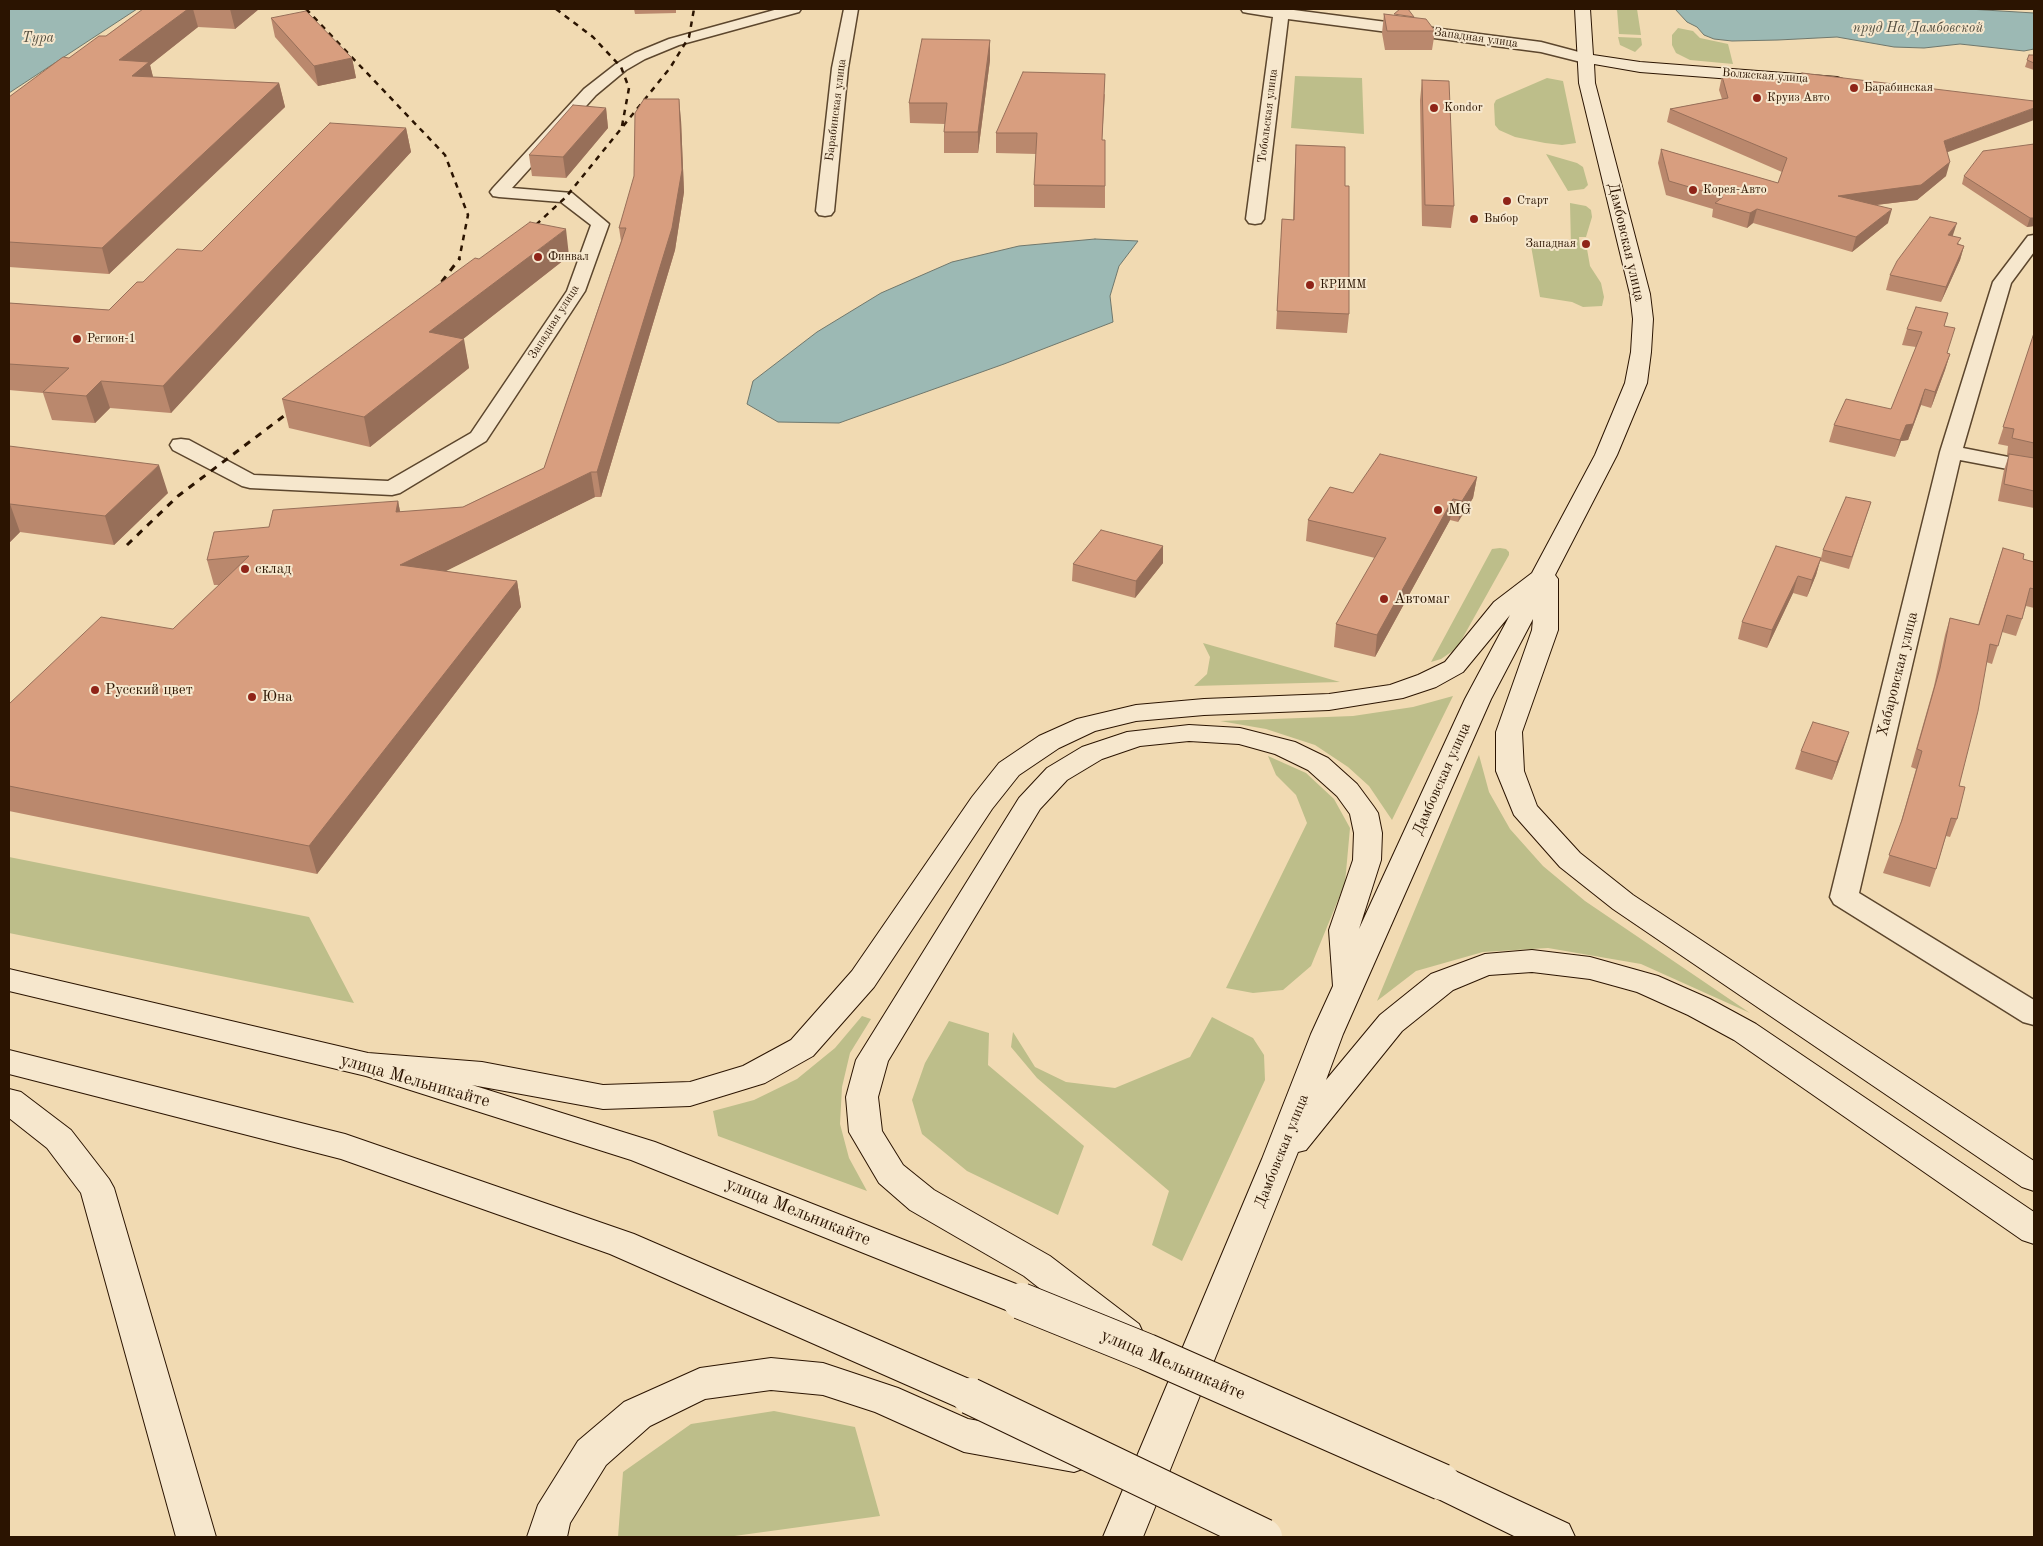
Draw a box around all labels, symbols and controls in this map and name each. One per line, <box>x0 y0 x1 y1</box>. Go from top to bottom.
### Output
water label: пруд На Дамбовской <box>1853 20 1983 36</box>
street label: Западная улица <box>1433 25 1519 51</box>
water label: Тура <box>22 30 54 46</box>
street label: Барабинская улица <box>823 58 849 162</box>
street label: Волжская улица <box>1721 66 1809 86</box>
street label: Тобольская улица <box>1255 68 1281 164</box>
place label: Барабинская <box>1864 81 1933 95</box>
marker: Барабинская <box>1848 82 1860 94</box>
place label: Круиз Авто <box>1767 91 1830 105</box>
marker: Круиз Авто <box>1751 92 1763 104</box>
place label: Kondor <box>1444 101 1483 115</box>
marker: Kondor <box>1428 102 1440 114</box>
street label: Дамбовская улица <box>1604 181 1648 303</box>
place label: Корея-Авто <box>1703 183 1767 197</box>
marker: Корея-Авто <box>1687 184 1699 196</box>
place label: Старт <box>1517 194 1549 208</box>
marker: Старт <box>1501 195 1513 207</box>
place label: Выбор <box>1484 212 1518 226</box>
marker: Выбор <box>1468 213 1480 225</box>
place label: Западная <box>1525 237 1576 251</box>
marker: Западная <box>1580 238 1592 250</box>
place label: Финвал <box>548 250 589 264</box>
marker: Финвал <box>532 251 544 263</box>
place label: КРИММ <box>1320 278 1366 292</box>
marker: КРИММ <box>1304 279 1316 291</box>
street label: Западная улица <box>525 282 583 362</box>
place label: Регион-1 <box>87 332 136 346</box>
marker: Регион-1 <box>71 333 83 345</box>
place label: MG <box>1448 501 1471 519</box>
marker: MG <box>1432 504 1444 516</box>
place label: склад <box>255 560 291 578</box>
marker: склад <box>239 563 251 575</box>
place label: Автомаг <box>1394 590 1450 608</box>
marker: Автомаг <box>1378 593 1390 605</box>
street label: Хабаровская улица <box>1874 610 1922 738</box>
place label: Русский цвет <box>105 681 193 699</box>
marker: Русский цвет <box>89 684 101 696</box>
place label: Юна <box>262 688 293 706</box>
marker: Юна <box>246 691 258 703</box>
street label: Дамбовская улица <box>1409 720 1475 838</box>
street label: улица Мельникайте <box>338 1049 492 1113</box>
street label: Дамбовская улица <box>1251 1091 1313 1211</box>
street label: улица Мельникайте <box>722 1173 874 1251</box>
street label: улица Мельникайте <box>1097 1325 1249 1405</box>

